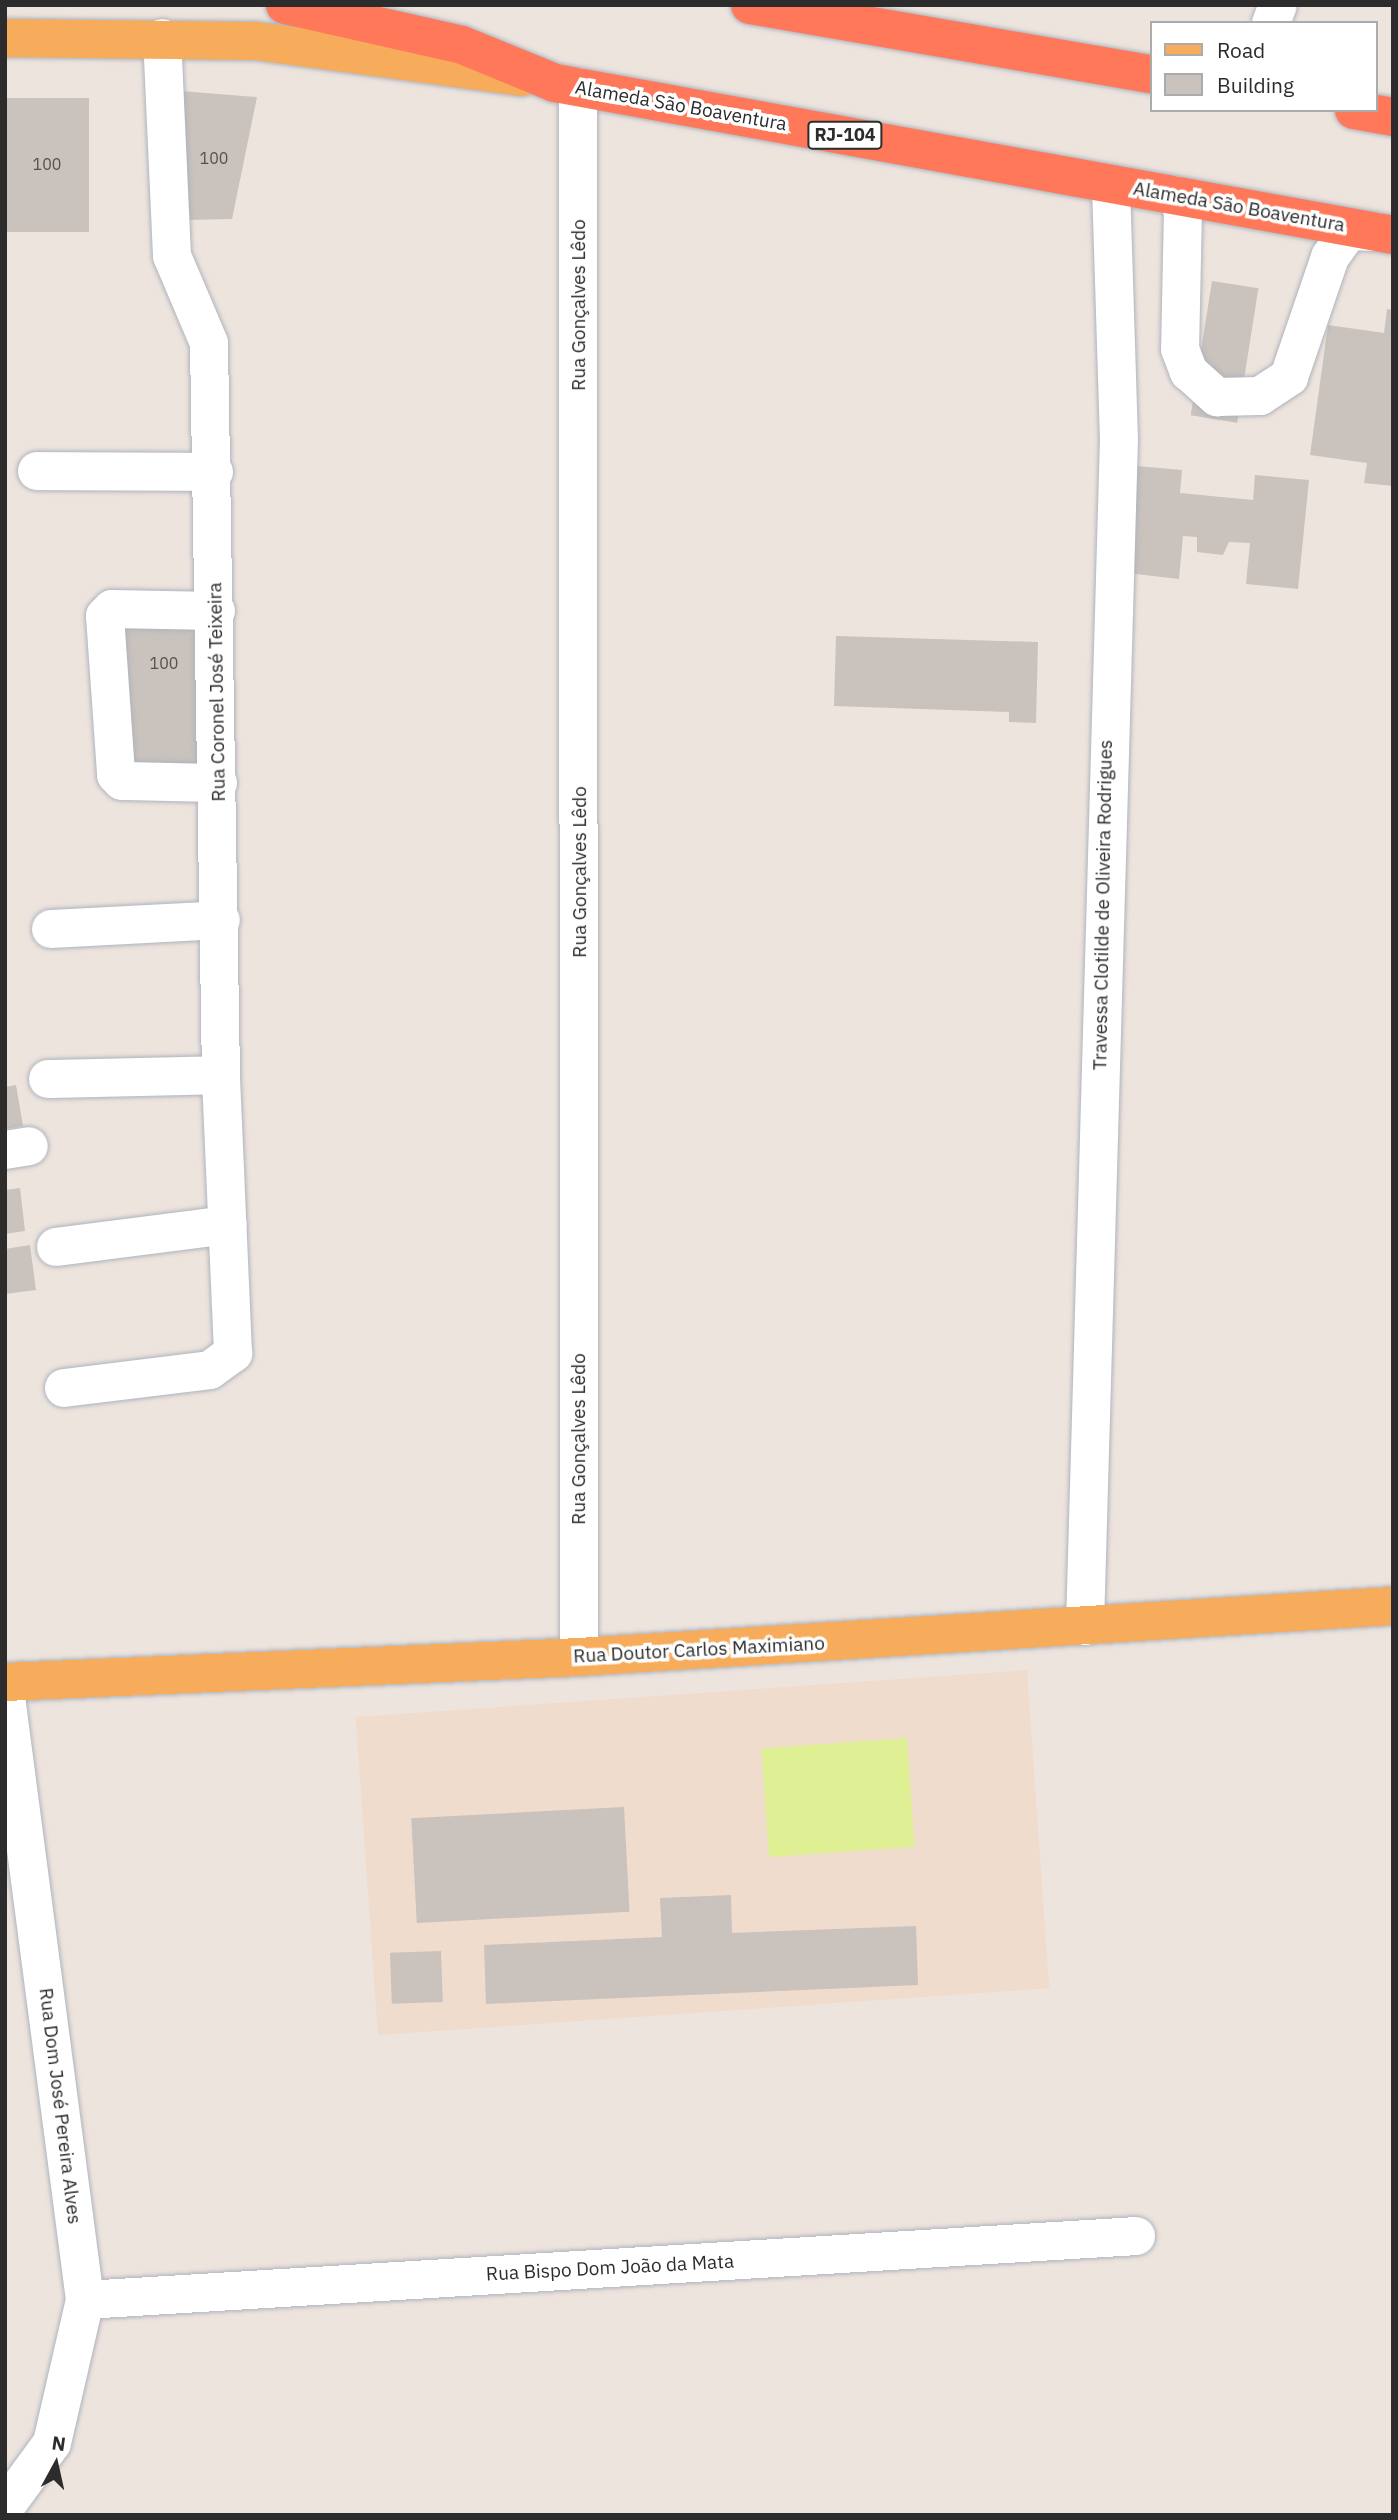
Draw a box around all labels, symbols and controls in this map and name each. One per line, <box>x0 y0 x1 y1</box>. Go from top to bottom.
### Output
legend <box>1150 21 1377 112</box>
text: Road <box>1217 36 1265 64</box>
text: Building <box>1217 71 1294 99</box>
street label: Alameda São Boaventura <box>573 76 789 136</box>
road number: RJ-104 <box>806 120 884 150</box>
house number: 100 <box>200 148 228 168</box>
house number: 100 <box>33 154 61 174</box>
street label: Alameda São Boaventura <box>1131 177 1347 237</box>
street label: Rua Gonçalves Lêdo <box>568 219 590 391</box>
street label: Rua Coronel José Teixeira <box>204 582 230 802</box>
house number: 100 <box>150 653 178 673</box>
street label: Travessa Clotilde de Oliveira Rodrigues <box>1089 740 1117 1070</box>
street label: Rua Gonçalves Lêdo <box>569 786 591 958</box>
street label: Rua Gonçalves Lêdo <box>568 1353 590 1525</box>
street label: Rua Doutor Carlos Maximiano <box>573 1632 825 1668</box>
street label: Rua Dom José Pereira Alves <box>34 1987 86 2225</box>
street label: Rua Bispo Dom João da Mata <box>485 2250 735 2286</box>
north arrow <box>21 2429 91 2499</box>
text: N <box>50 2430 67 2456</box>

